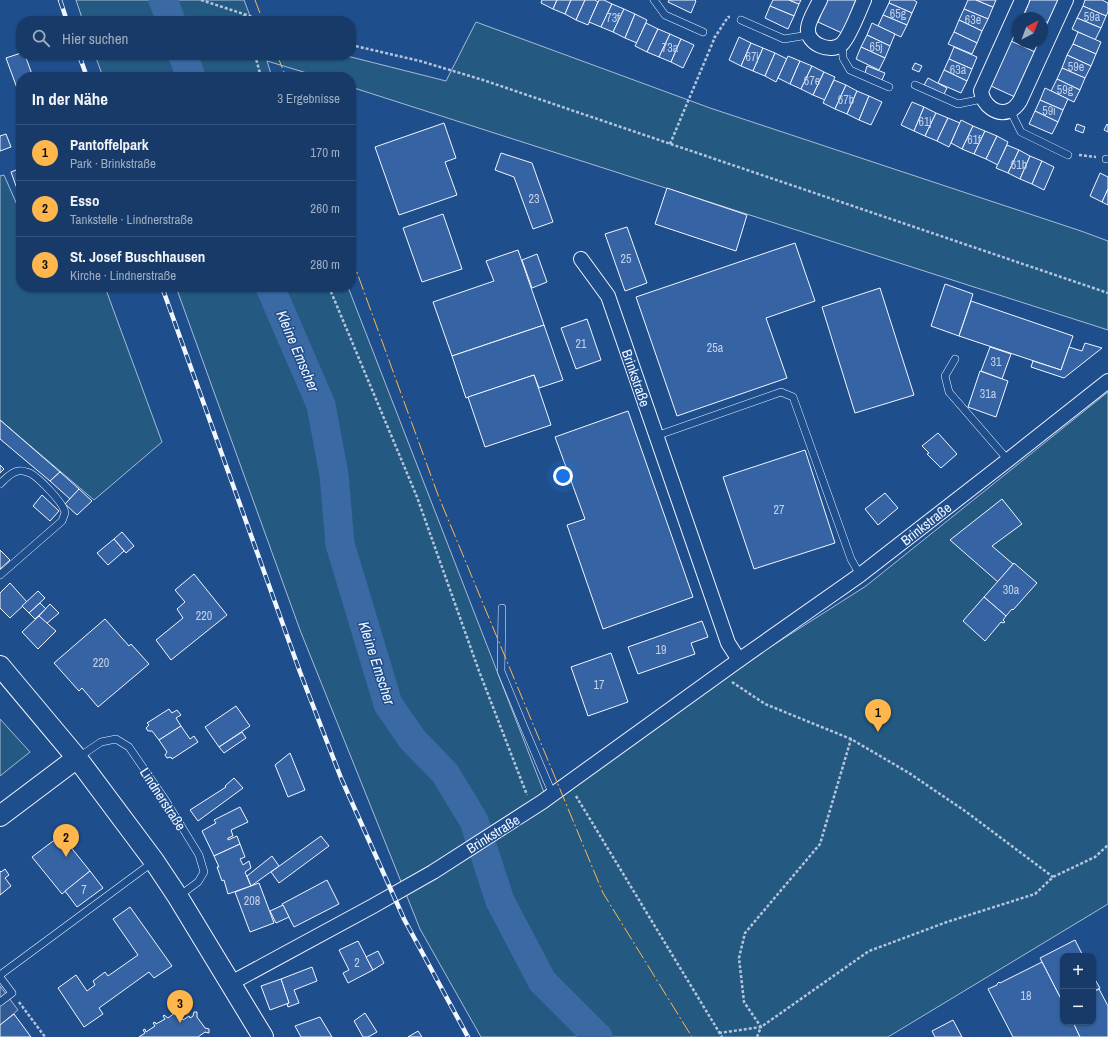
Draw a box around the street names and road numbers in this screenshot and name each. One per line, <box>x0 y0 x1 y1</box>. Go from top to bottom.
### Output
street label: Brinkstraße <box>618 347 654 409</box>
street label: Brinkstraße <box>897 499 955 549</box>
street label: Lindnerstraße <box>136 764 190 834</box>
street label: Brinkstraße <box>463 811 523 857</box>

